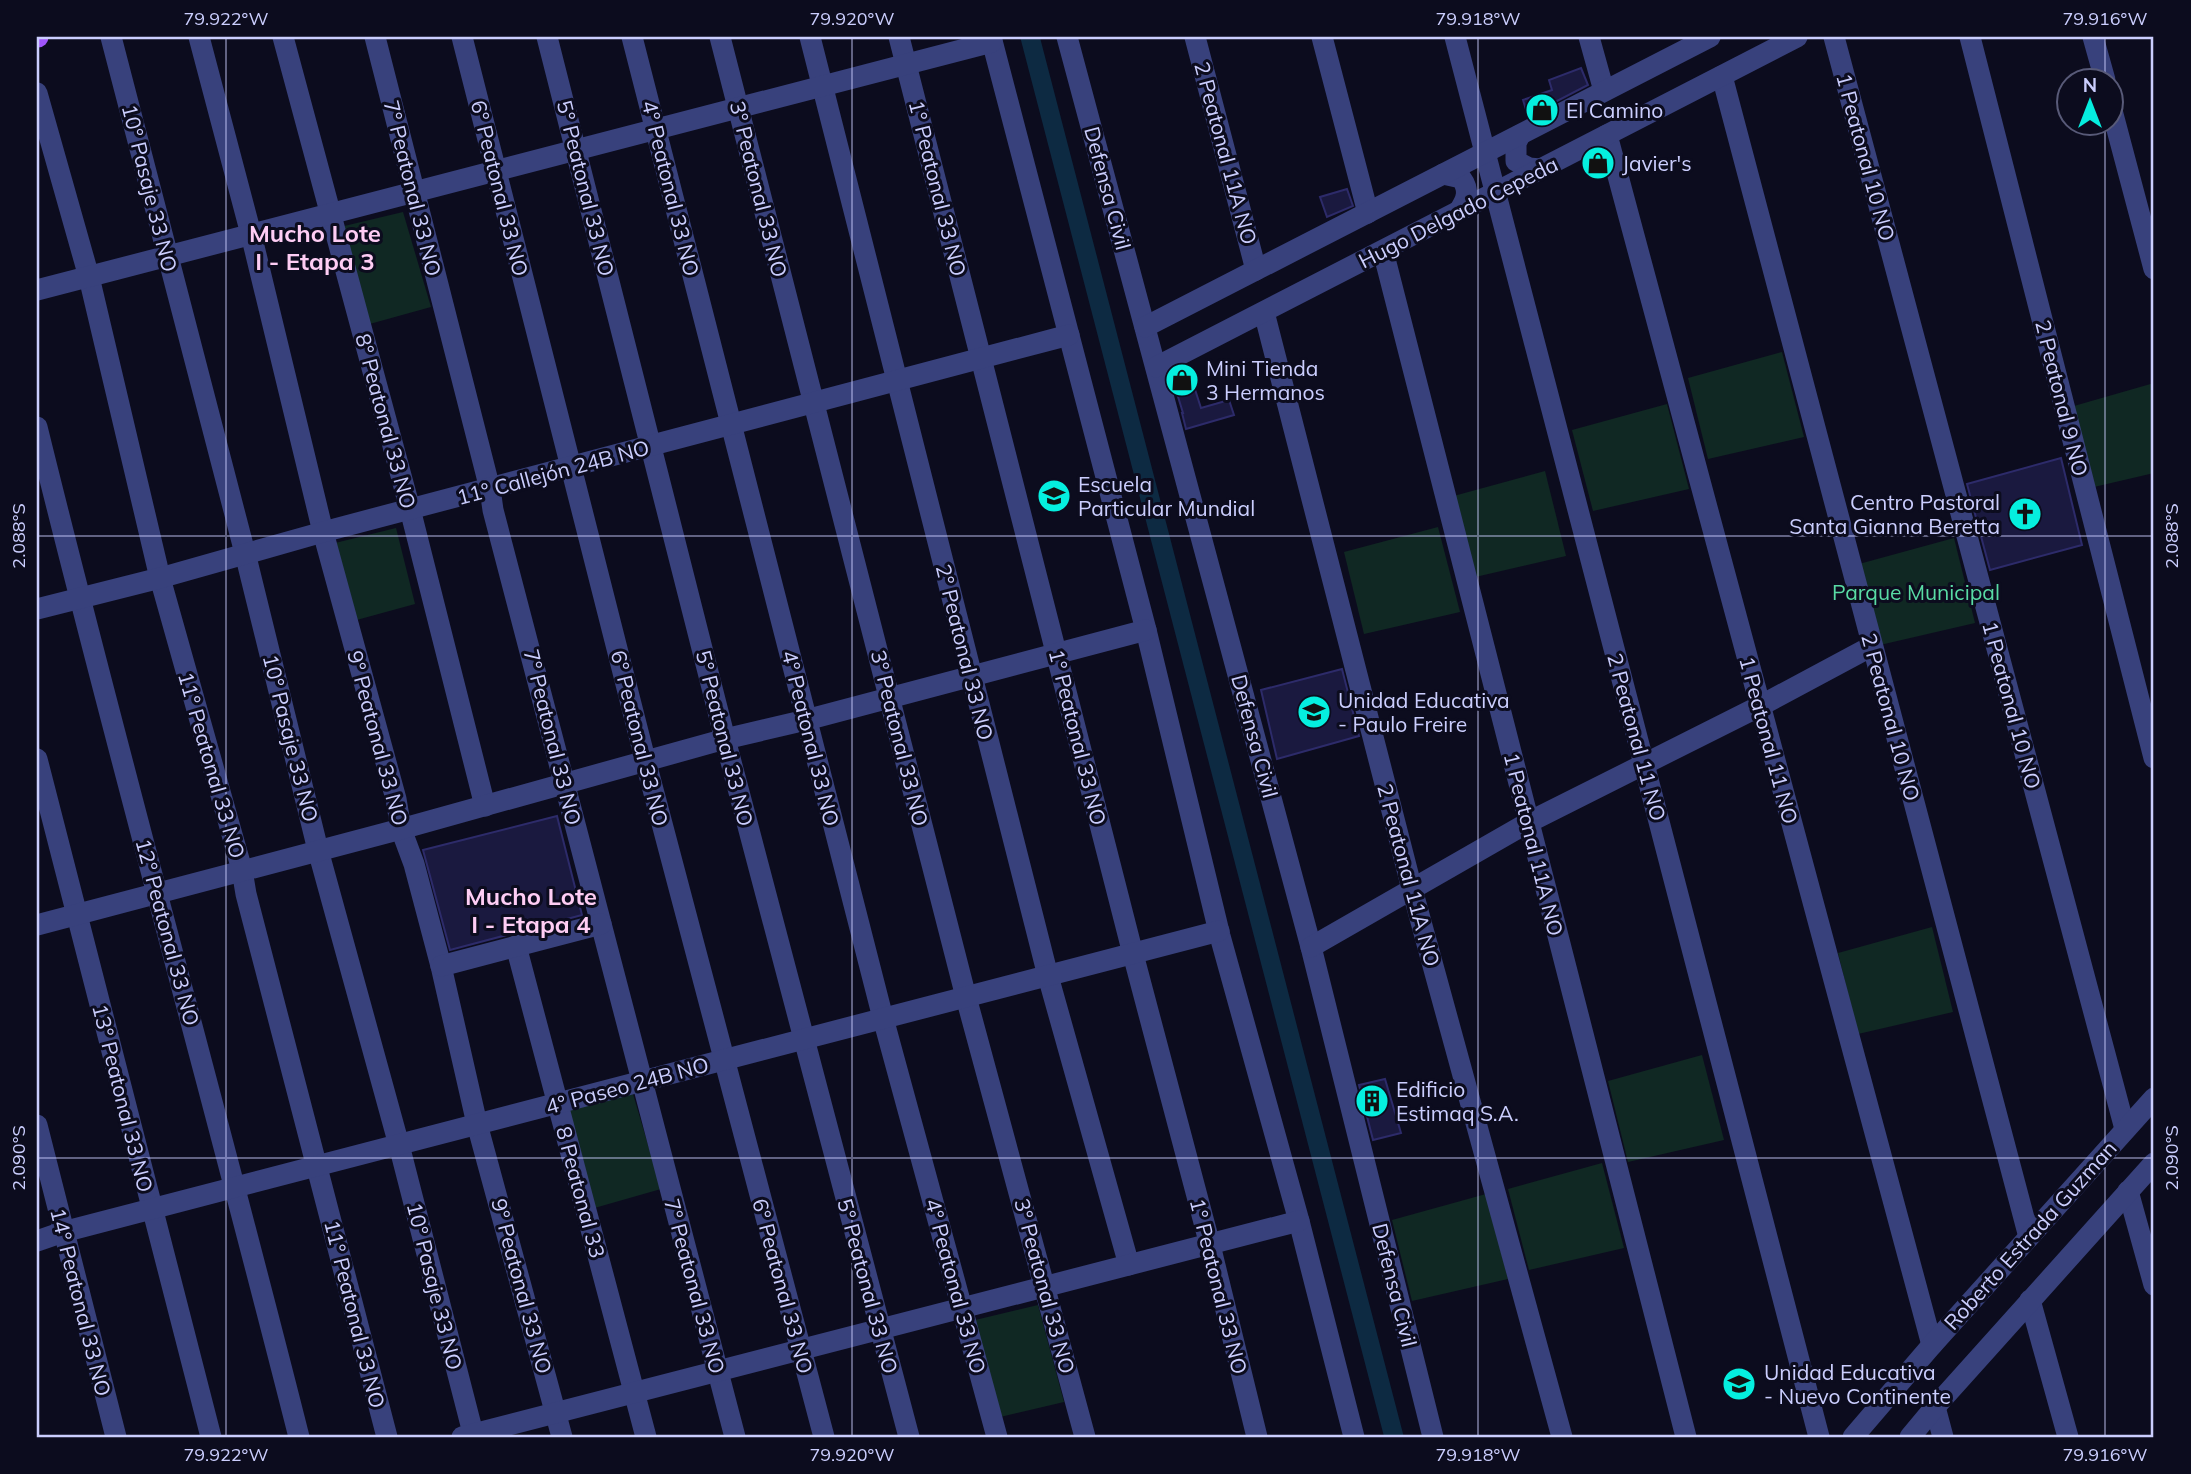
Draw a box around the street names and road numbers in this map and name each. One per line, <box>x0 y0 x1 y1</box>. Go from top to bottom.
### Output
street label: 2 Peatonal 11A NO <box>1189 59 1263 247</box>
street label: 1 Peatonal 10 NO <box>1831 70 1901 244</box>
street label: 7° Peatonal 33 NO <box>379 97 447 279</box>
street label: 6° Peatonal 33 NO <box>466 97 534 279</box>
street label: 5° Peatonal 33 NO <box>552 97 620 279</box>
street label: 4° Peatonal 33 NO <box>637 97 705 279</box>
street label: 1° Peatonal 33 NO <box>904 97 972 279</box>
street label: 3° Peatonal 33 NO <box>725 98 793 280</box>
street label: 10° Pasaje 33 NO <box>117 102 183 274</box>
street label: Defensa Civil <box>1079 123 1137 253</box>
street label: Hugo Delgado Cepeda <box>1354 150 1562 274</box>
street label: 2 Peatonal 9 NO <box>2030 317 2094 479</box>
street label: 8° Peatonal 33 NO <box>350 331 422 511</box>
street label: 11° Callejón 24B NO <box>454 434 652 510</box>
street label: 2° Peatonal 33 NO <box>931 561 999 743</box>
street label: 1 Peatonal 10 NO <box>1977 618 2047 792</box>
street label: 2 Peatonal 10 NO <box>1856 630 1926 804</box>
street label: 7° Peatonal 33 NO <box>519 646 587 828</box>
street label: 1° Peatonal 33 NO <box>1044 646 1112 828</box>
street label: 6° Peatonal 33 NO <box>606 647 674 829</box>
street label: 5° Peatonal 33 NO <box>691 647 759 829</box>
street label: 4° Peatonal 33 NO <box>777 647 845 829</box>
street label: 3° Peatonal 33 NO <box>866 647 934 829</box>
street label: 9° Peatonal 33 NO <box>342 648 414 828</box>
street label: 2 Peatonal 11 NO <box>1602 650 1672 824</box>
street label: 10° Pasaje 33 NO <box>258 652 324 824</box>
street label: 1 Peatonal 11 NO <box>1734 653 1804 827</box>
street label: 11° Peatonal 33 NO <box>173 669 251 861</box>
street label: Defensa Civil <box>1226 671 1284 801</box>
street label: 1 Peatonal 11A NO <box>1499 750 1569 938</box>
street label: 2 Peatonal 11A NO <box>1372 781 1446 969</box>
street label: 12° Peatonal 33 NO <box>130 835 206 1029</box>
street label: 13° Peatonal 33 NO <box>87 1001 159 1195</box>
street label: 4° Paseo 24B NO <box>543 1051 711 1119</box>
street label: 8 Peatonal 33 <box>551 1123 611 1261</box>
street label: Roberto Estrada Guzman <box>1938 1135 2122 1335</box>
street label: 1° Peatonal 33 NO <box>1185 1195 1253 1377</box>
street label: 9° Peatonal 33 NO <box>486 1196 558 1376</box>
street label: 7° Peatonal 33 NO <box>659 1196 731 1376</box>
street label: 6° Peatonal 33 NO <box>747 1196 819 1376</box>
street label: 5° Peatonal 33 NO <box>832 1196 904 1376</box>
street label: 4° Peatonal 33 NO <box>920 1196 992 1376</box>
street label: 3° Peatonal 33 NO <box>1009 1196 1081 1376</box>
street label: 10° Pasaje 33 NO <box>402 1200 468 1372</box>
street label: 14° Peatonal 33 NO <box>45 1205 117 1399</box>
street label: 11° Peatonal 33 NO <box>319 1217 391 1411</box>
street label: Defensa Civil <box>1367 1220 1423 1350</box>

